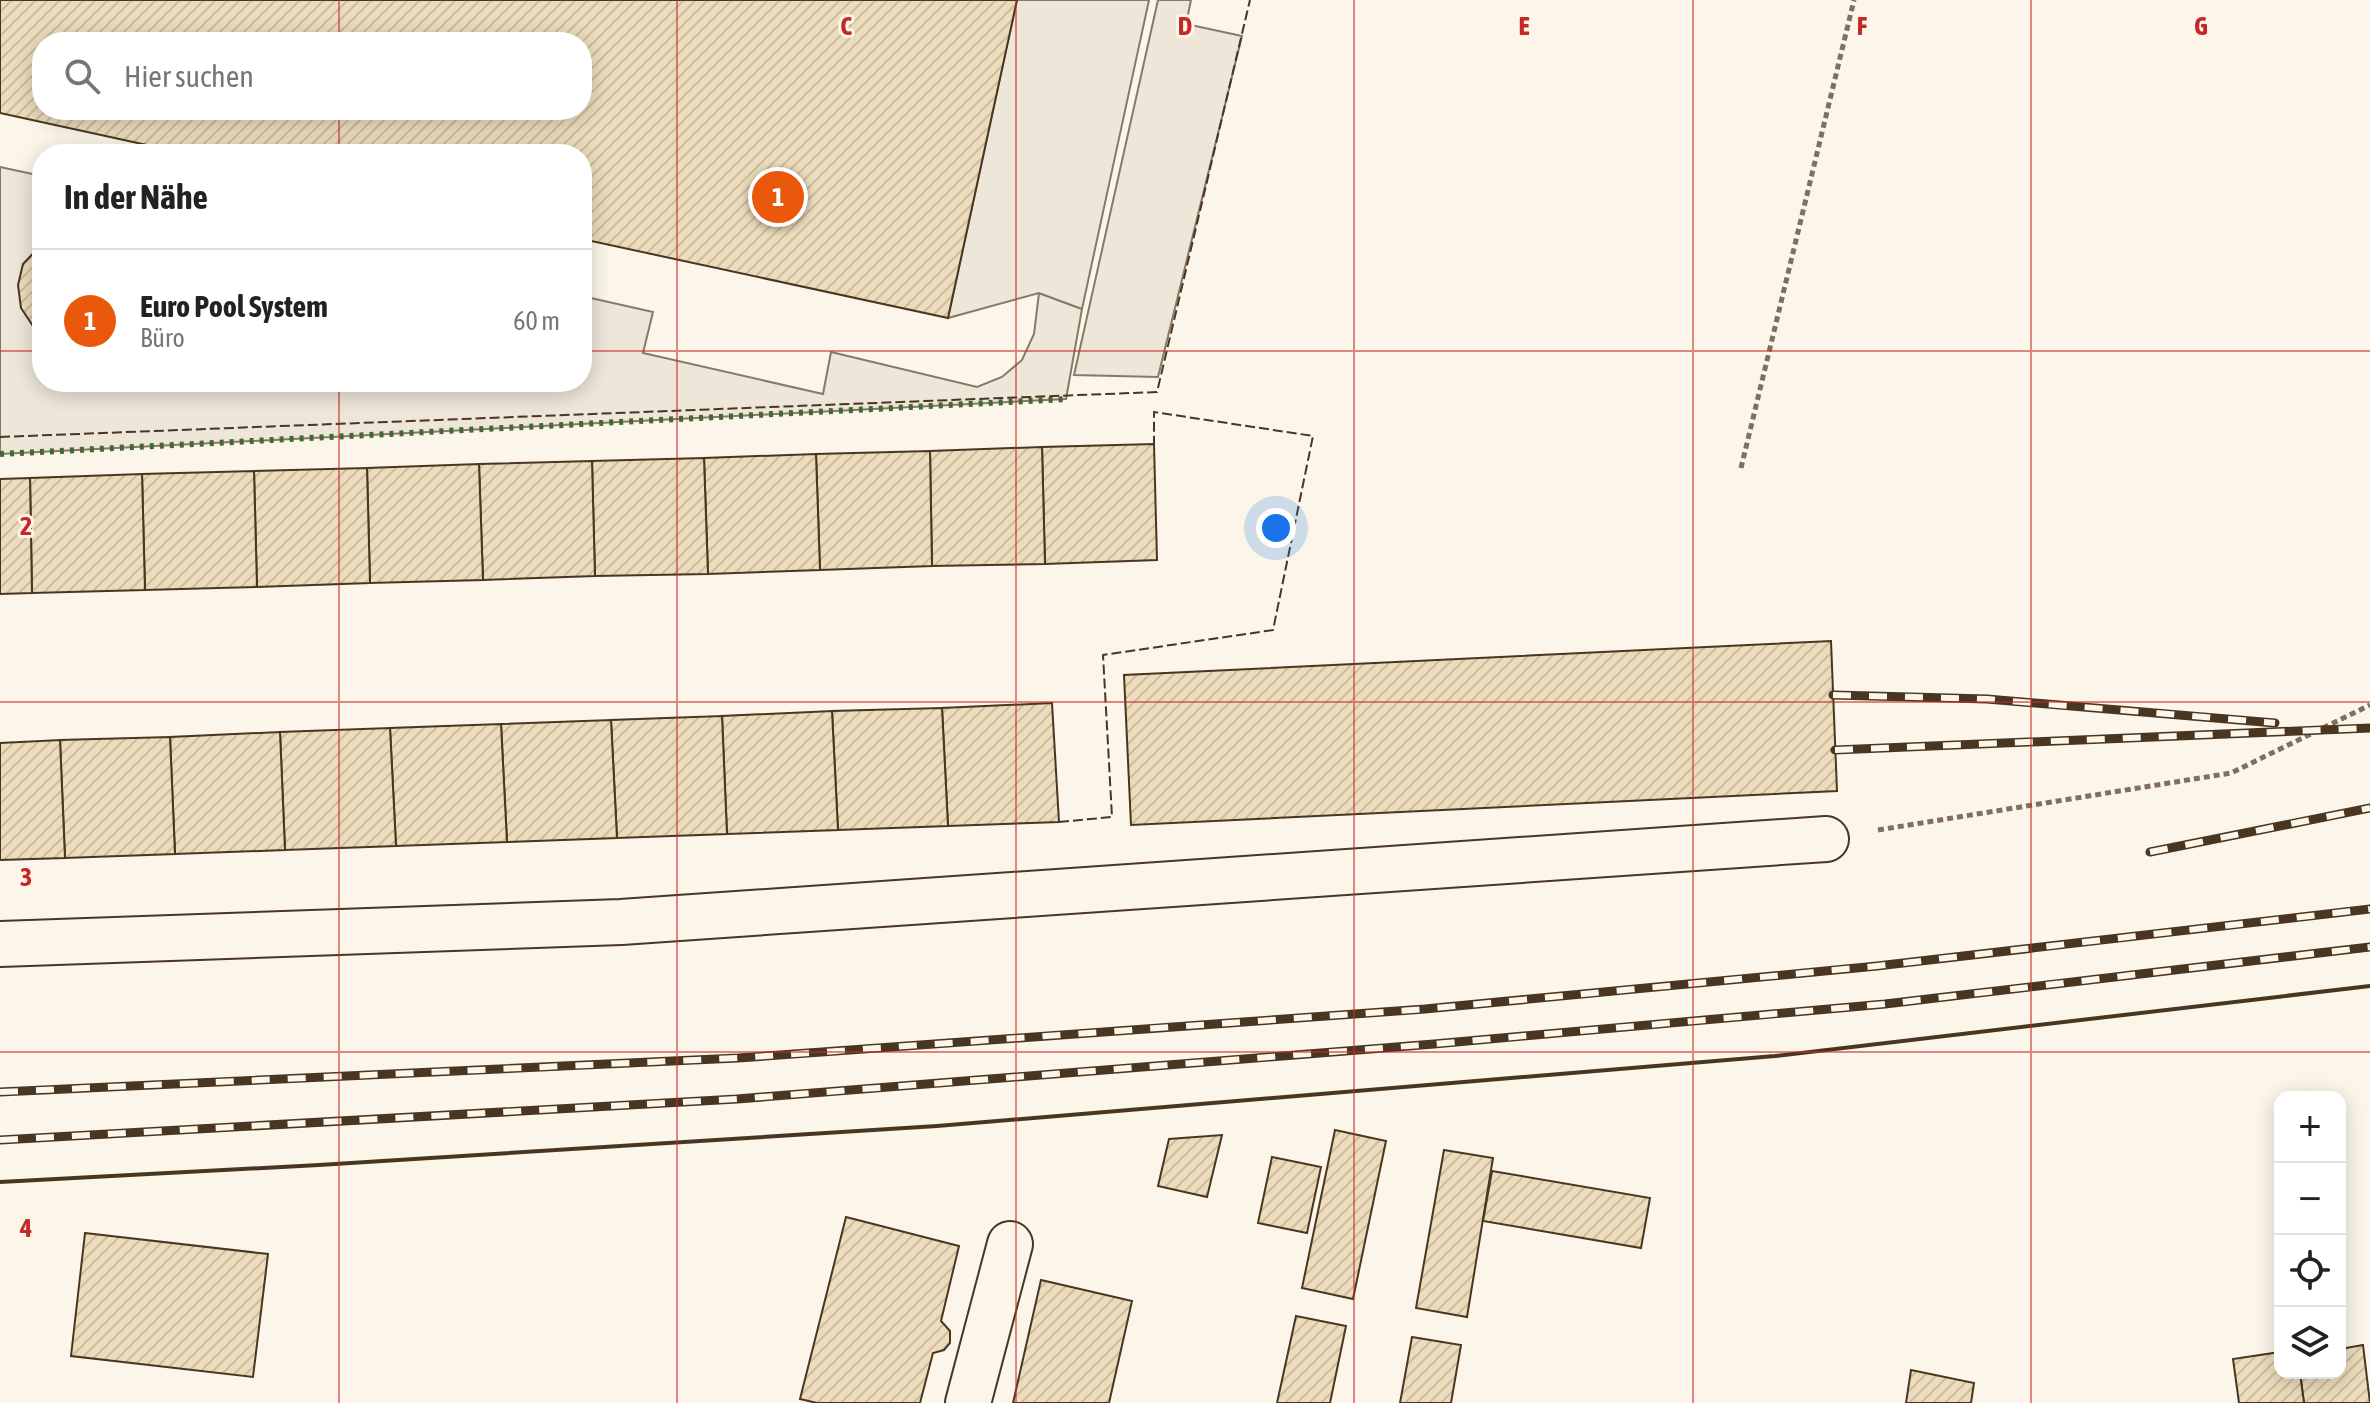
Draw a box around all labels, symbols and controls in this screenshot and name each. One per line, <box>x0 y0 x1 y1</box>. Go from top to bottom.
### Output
text: C <box>840 11 852 41</box>
text: D <box>1178 11 1192 41</box>
text: E <box>1518 11 1530 41</box>
text: F <box>1857 11 1868 41</box>
text: G <box>2194 11 2208 41</box>
search box <box>32 32 592 120</box>
icon: search <box>60 54 104 98</box>
text: Hier suchen <box>124 59 254 93</box>
pin: 1 <box>752 167 804 227</box>
text: In der Nähe <box>64 177 208 216</box>
text: Euro Pool System <box>140 289 328 323</box>
text: 1 <box>84 306 96 336</box>
text: 60 m <box>513 306 560 336</box>
text: Büro <box>140 323 185 353</box>
your location <box>1256 508 1296 548</box>
text: 2 <box>20 511 32 541</box>
text: 3 <box>20 862 32 892</box>
map controls <box>2274 1091 2346 1379</box>
button: + <box>2274 1091 2346 1163</box>
button: − <box>2274 1163 2346 1235</box>
text: 4 <box>19 1213 32 1243</box>
button: locate <box>2274 1235 2346 1307</box>
button: layers <box>2274 1307 2346 1379</box>

